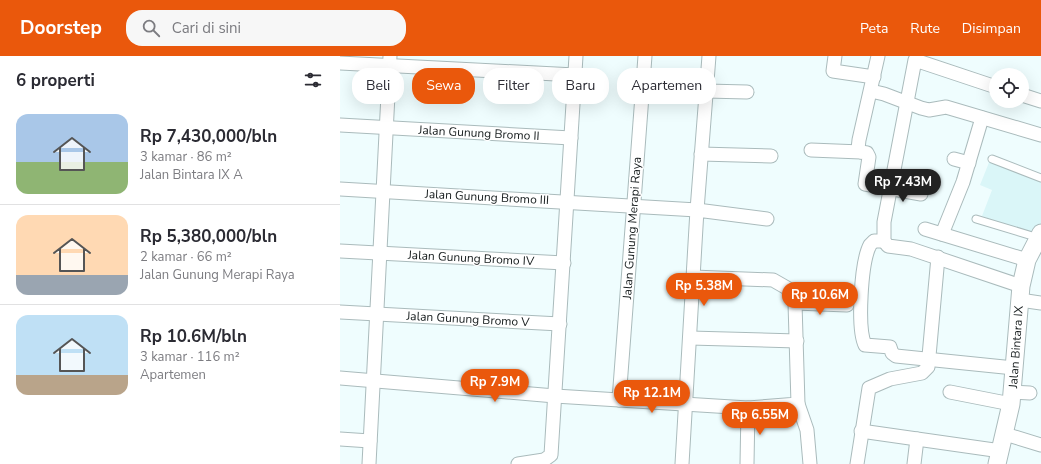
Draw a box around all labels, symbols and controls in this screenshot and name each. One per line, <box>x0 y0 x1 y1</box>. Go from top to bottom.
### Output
search box <box>126 10 406 46</box>
text: Doorstep <box>20 15 102 41</box>
icon: search <box>140 17 162 39</box>
text: Cari di sini <box>172 18 241 38</box>
text: Peta <box>860 19 888 38</box>
text: Rute <box>910 19 940 38</box>
text: Disimpan <box>962 19 1021 38</box>
chip: Beli <box>352 68 404 104</box>
chip: Sewa <box>412 68 475 104</box>
chip: Filter <box>483 68 544 104</box>
chip: Baru <box>552 68 609 104</box>
chip: Apartemen <box>617 68 716 104</box>
map controls <box>989 68 1029 108</box>
button: locate <box>989 68 1029 108</box>
text: 6 properti <box>16 69 95 92</box>
icon: filters <box>302 69 324 91</box>
street label: Jalan Gunung Bromo II <box>417 122 540 144</box>
text: Rp 7,430,000/bln <box>140 125 277 148</box>
icon: home <box>48 130 96 178</box>
text: 3 kamar · 86 m² <box>140 148 232 166</box>
street label: Jalan Gunung Merapi Raya <box>619 156 645 301</box>
text: Jalan Bintara IX A <box>140 166 243 184</box>
pin: Rp 7.43M <box>862 169 944 203</box>
text: Rp 7.43M <box>874 173 932 191</box>
street label: Jalan Gunung Bromo III <box>424 186 549 208</box>
text: Rp 5,380,000/bln <box>140 225 277 248</box>
icon: home <box>48 231 96 279</box>
street label: Jalan Gunung Bromo IV <box>406 247 535 269</box>
text: 2 kamar · 66 m² <box>140 248 232 266</box>
text: Jalan Gunung Merapi Raya <box>140 266 295 284</box>
pin: Rp 5.38M <box>663 273 745 307</box>
text: Rp 5.38M <box>675 277 733 295</box>
pin: Rp 10.6M <box>779 282 861 316</box>
text: Rp 10.6M <box>791 286 849 304</box>
street label: Jalan Bintara IX <box>1005 305 1027 390</box>
street label: Jalan Gunung Bromo V <box>405 308 531 330</box>
text: Rp 10.6M/bln <box>140 325 247 348</box>
icon: home <box>48 331 96 379</box>
text: 3 kamar · 116 m² <box>140 348 240 366</box>
text: Apartemen <box>140 366 206 384</box>
pin: Rp 7.9M <box>458 369 532 403</box>
text: Rp 7.9M <box>470 373 520 391</box>
pin: Rp 12.1M <box>611 380 693 414</box>
text: Rp 12.1M <box>623 384 681 402</box>
pin: Rp 6.55M <box>719 402 801 436</box>
text: Rp 6.55M <box>731 406 789 424</box>

